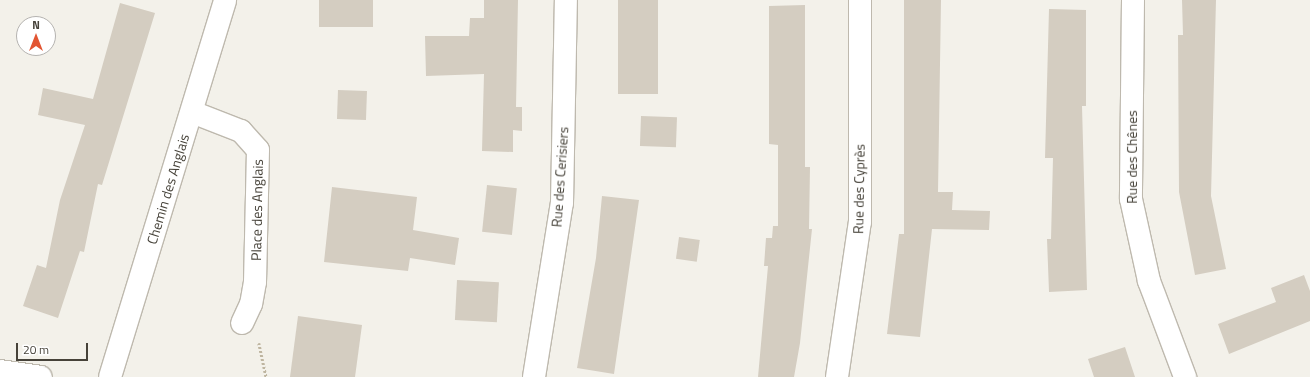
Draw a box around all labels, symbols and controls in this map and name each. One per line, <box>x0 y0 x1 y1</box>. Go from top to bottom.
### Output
north arrow <box>16 16 56 56</box>
text: N <box>32 17 40 33</box>
street label: Rue des Chênes <box>1124 110 1140 204</box>
street label: Rue des Cerisiers <box>548 126 572 228</box>
street label: Chemin des Anglais <box>143 132 193 246</box>
street label: Rue des Cyprès <box>850 144 868 234</box>
street label: Place des Anglais <box>248 159 266 261</box>
scale bar <box>18 335 90 361</box>
text: 20 m <box>23 340 49 359</box>

